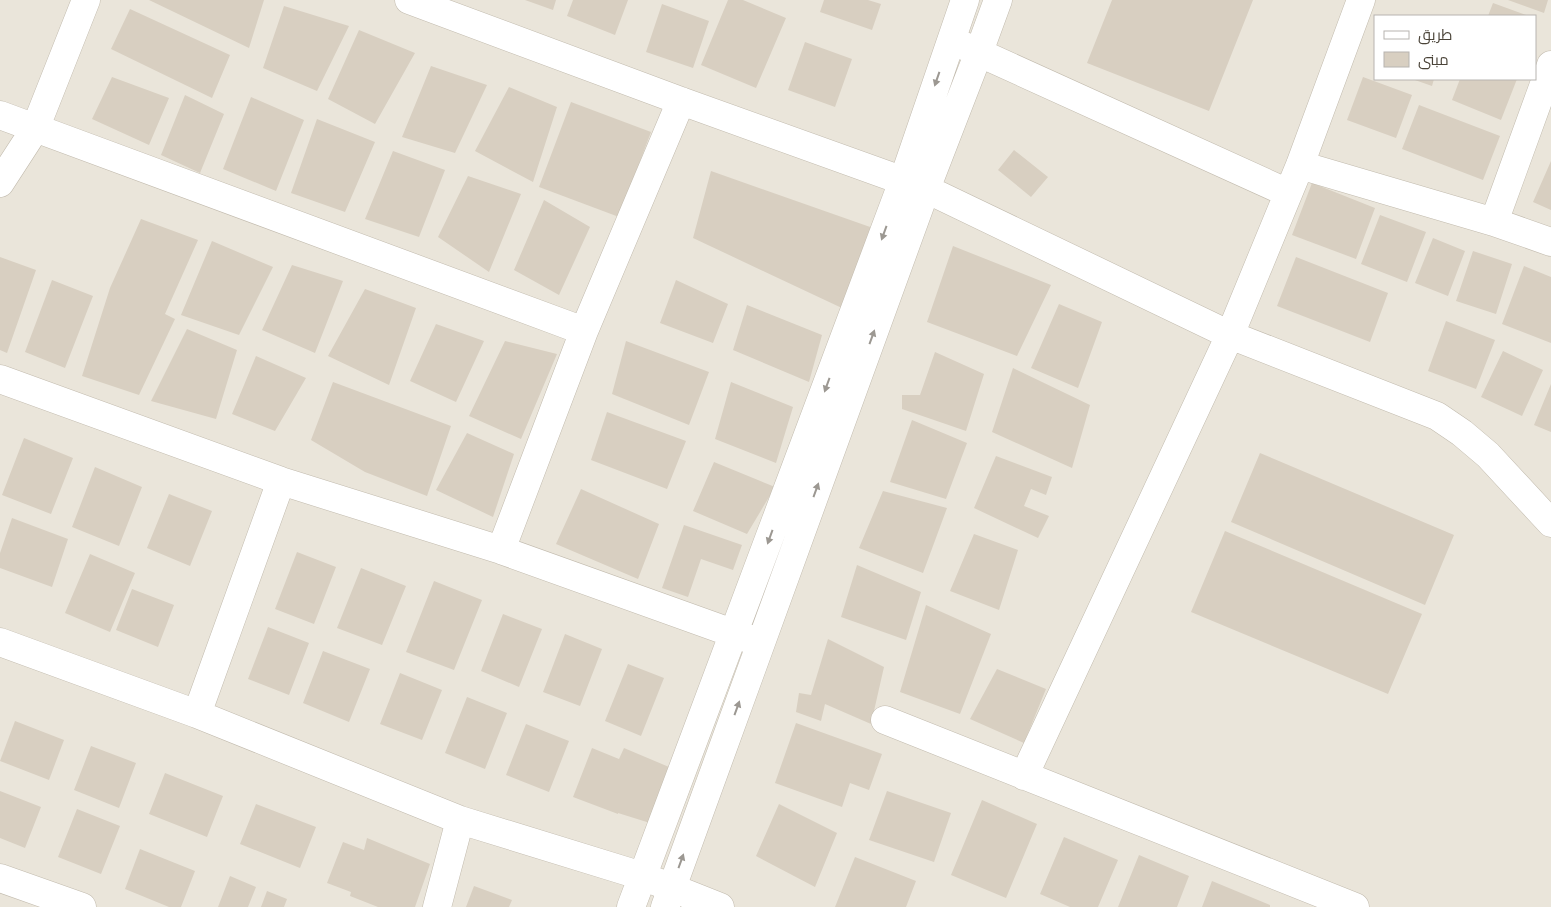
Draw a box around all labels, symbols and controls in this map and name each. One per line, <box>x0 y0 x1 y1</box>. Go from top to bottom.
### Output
legend <box>1374 15 1536 80</box>
text: طريق <box>1418 25 1452 45</box>
text: مبنى <box>1418 50 1449 70</box>
one-way arrow <box>933 72 941 87</box>
one-way arrow <box>880 225 887 240</box>
one-way arrow <box>868 329 876 344</box>
one-way arrow <box>823 378 831 393</box>
one-way arrow <box>812 482 820 497</box>
one-way arrow <box>766 530 774 544</box>
one-way arrow <box>734 701 741 716</box>
one-way arrow <box>677 853 685 868</box>

